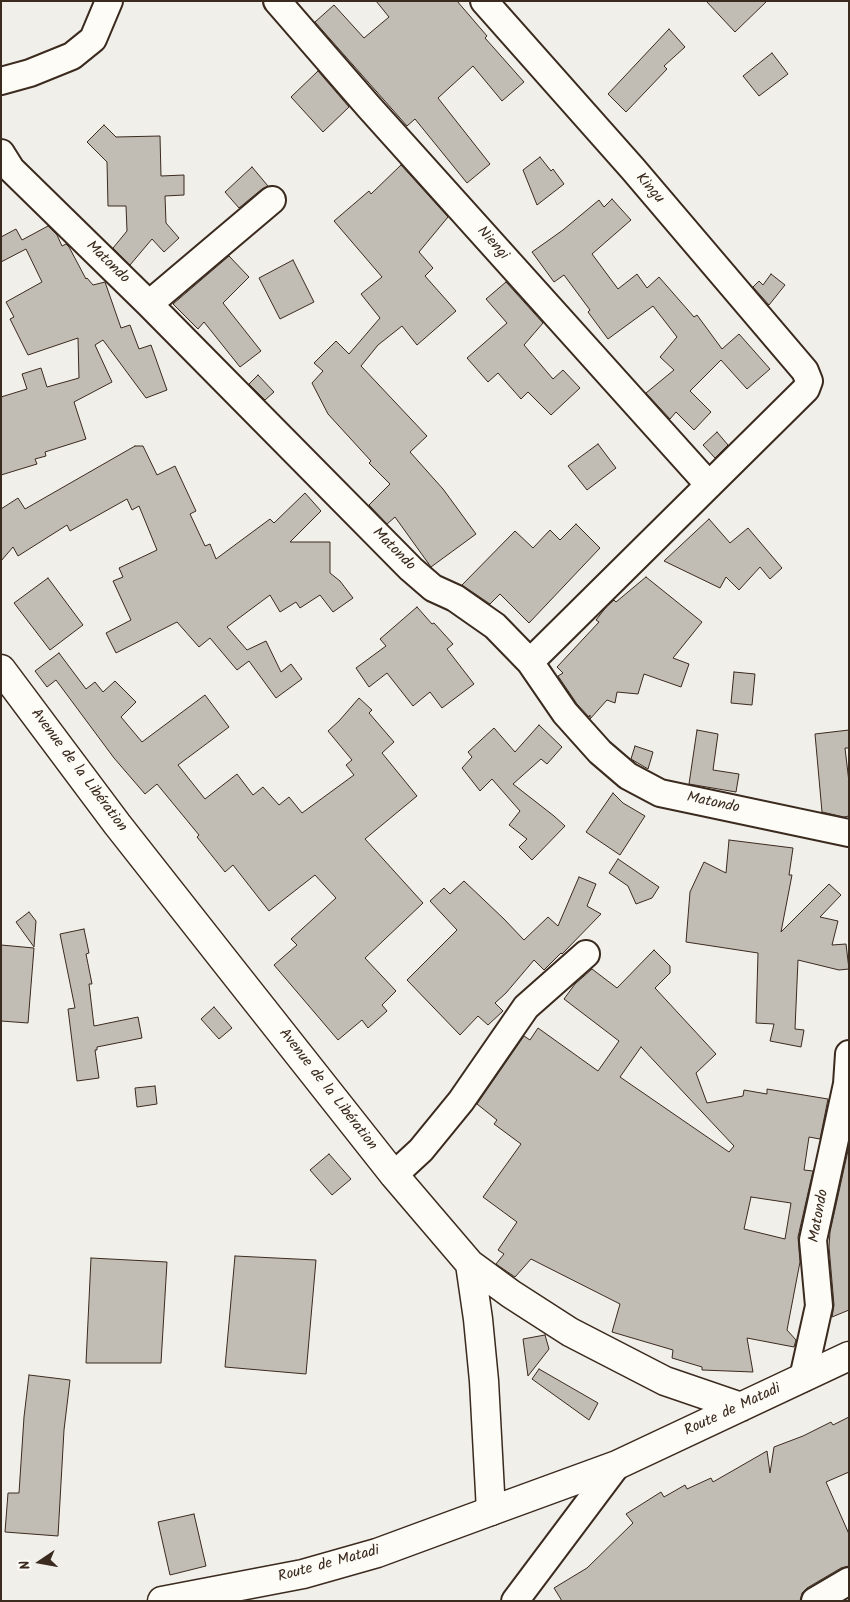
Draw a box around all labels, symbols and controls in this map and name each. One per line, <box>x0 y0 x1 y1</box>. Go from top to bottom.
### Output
street label: Kingu <box>631 170 667 208</box>
street label: Niengi <box>472 223 512 265</box>
street label: Matondo <box>81 238 133 288</box>
street label: Matondo <box>368 525 418 575</box>
street label: Avenue de la Libération <box>26 706 130 836</box>
street label: Matondo <box>685 790 741 818</box>
street label: Avenue de la Libération <box>274 1026 380 1154</box>
street label: Matondo <box>806 1188 834 1244</box>
street label: Route de Matadi <box>682 1381 784 1441</box>
north arrow <box>15 1537 65 1587</box>
street label: Route de Matadi <box>276 1543 382 1587</box>
text: N <box>14 1559 37 1572</box>

